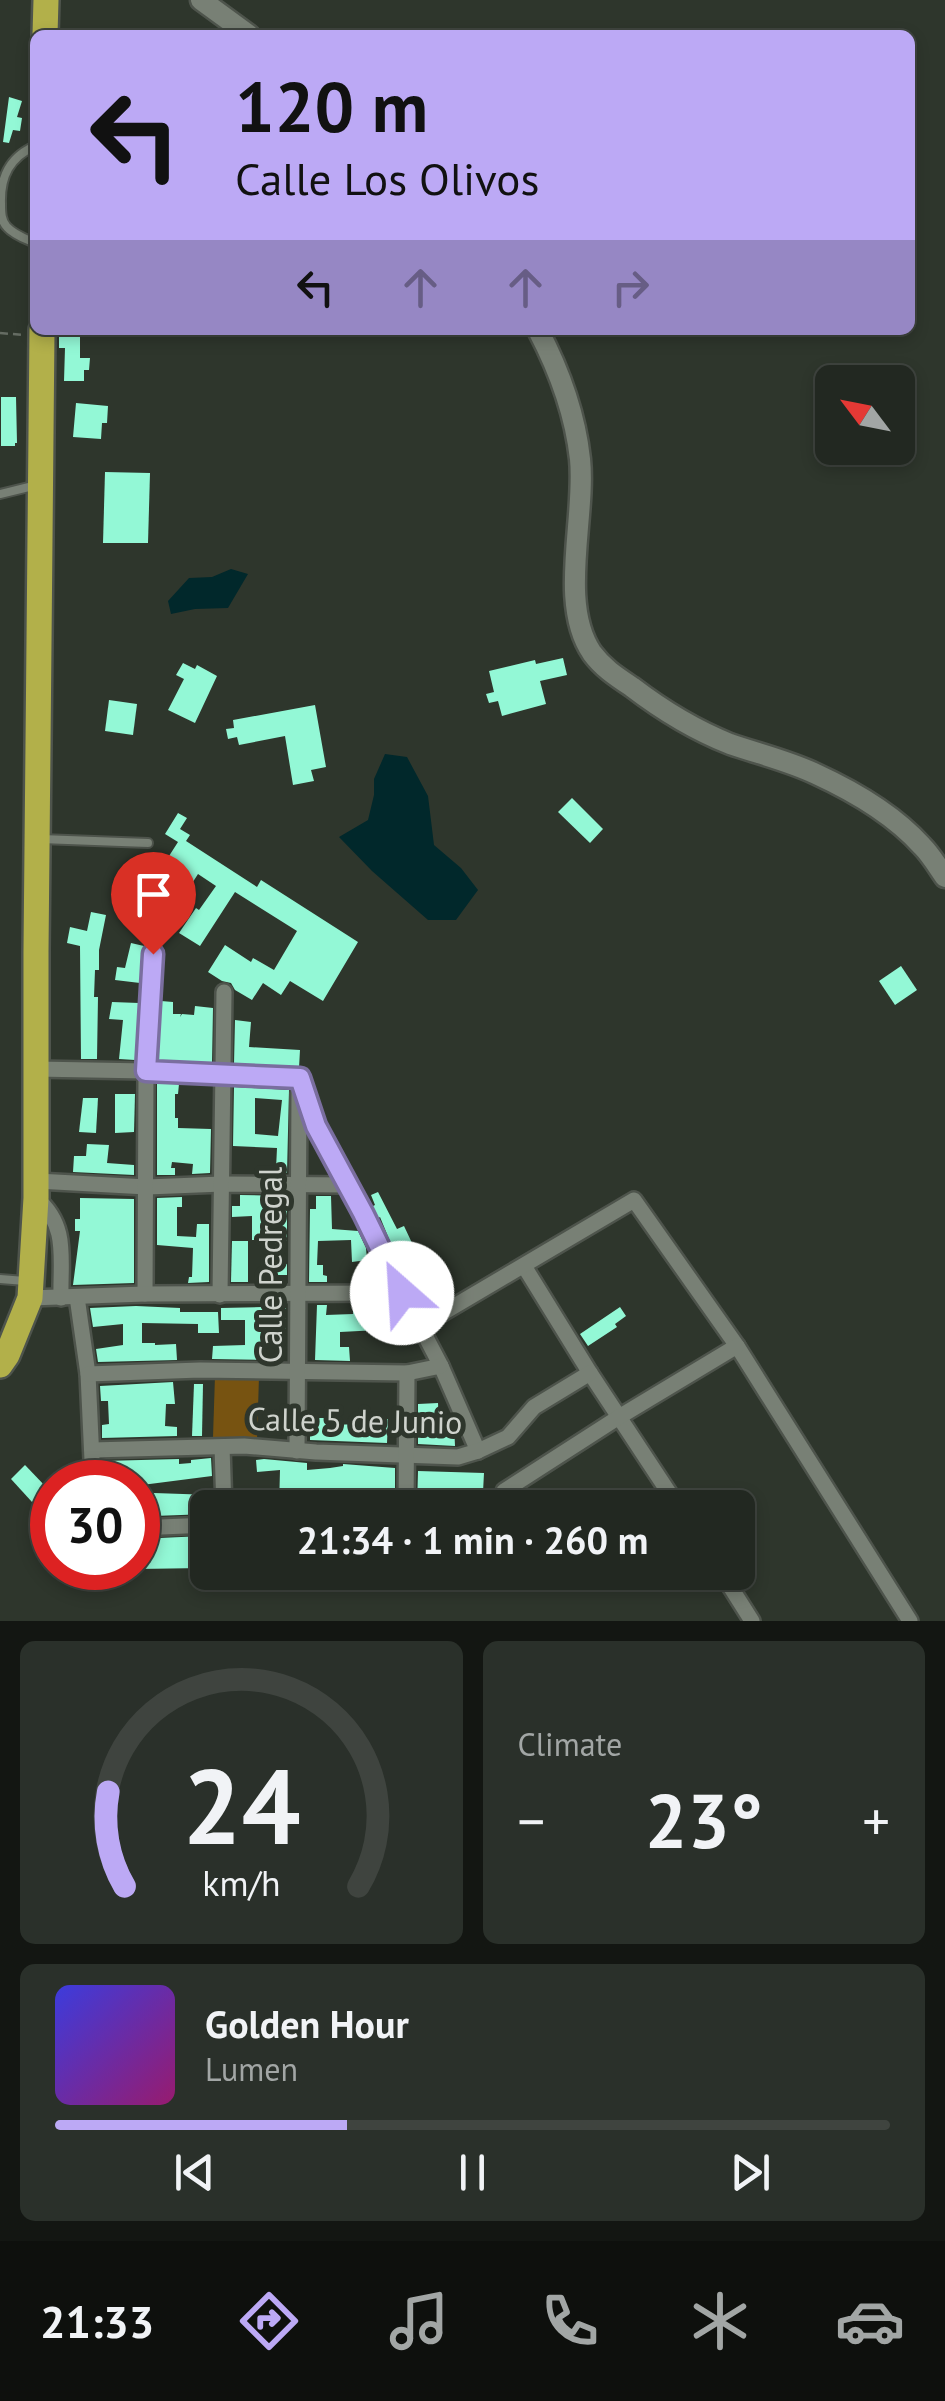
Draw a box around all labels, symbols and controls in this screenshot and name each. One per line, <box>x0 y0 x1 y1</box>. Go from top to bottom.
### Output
text: 120 m <box>235 61 428 151</box>
icon: left <box>70 70 200 200</box>
text: Calle Los Olivos <box>235 149 539 207</box>
icon: left <box>288 260 343 315</box>
icon: ahead <box>393 260 448 315</box>
icon: ahead <box>498 260 553 315</box>
icon: right <box>603 260 658 315</box>
north arrow <box>815 365 915 465</box>
map controls <box>815 365 915 465</box>
pin <box>111 852 196 955</box>
icon: arrive <box>126 867 181 922</box>
street label: Calle Pedregal <box>249 1166 291 1363</box>
position arrow <box>350 1241 454 1345</box>
street label: Calle 5 de Junio <box>247 1397 463 1443</box>
speed limit sign: 30 <box>30 1460 160 1590</box>
text: 21:34 · 1 min · 260 m <box>297 1515 648 1564</box>
text: Climate <box>518 1723 622 1765</box>
text: 24 <box>182 1738 300 1873</box>
text: 23° <box>645 1772 763 1869</box>
text: − <box>518 1785 545 1856</box>
text: + <box>862 1785 890 1856</box>
text: km/h <box>202 1860 280 1906</box>
text: Golden Hour <box>205 1999 409 2048</box>
text: Lumen <box>205 2048 298 2090</box>
icon: previous <box>167 2145 222 2200</box>
icon: pause <box>445 2145 500 2200</box>
icon: next <box>723 2145 778 2200</box>
icon: directions <box>234 2286 304 2356</box>
icon: music <box>384 2286 454 2356</box>
icon: phone <box>535 2286 605 2356</box>
icon: climate <box>685 2286 755 2356</box>
icon: car <box>835 2286 905 2356</box>
text: 21:33 <box>40 2292 154 2350</box>

